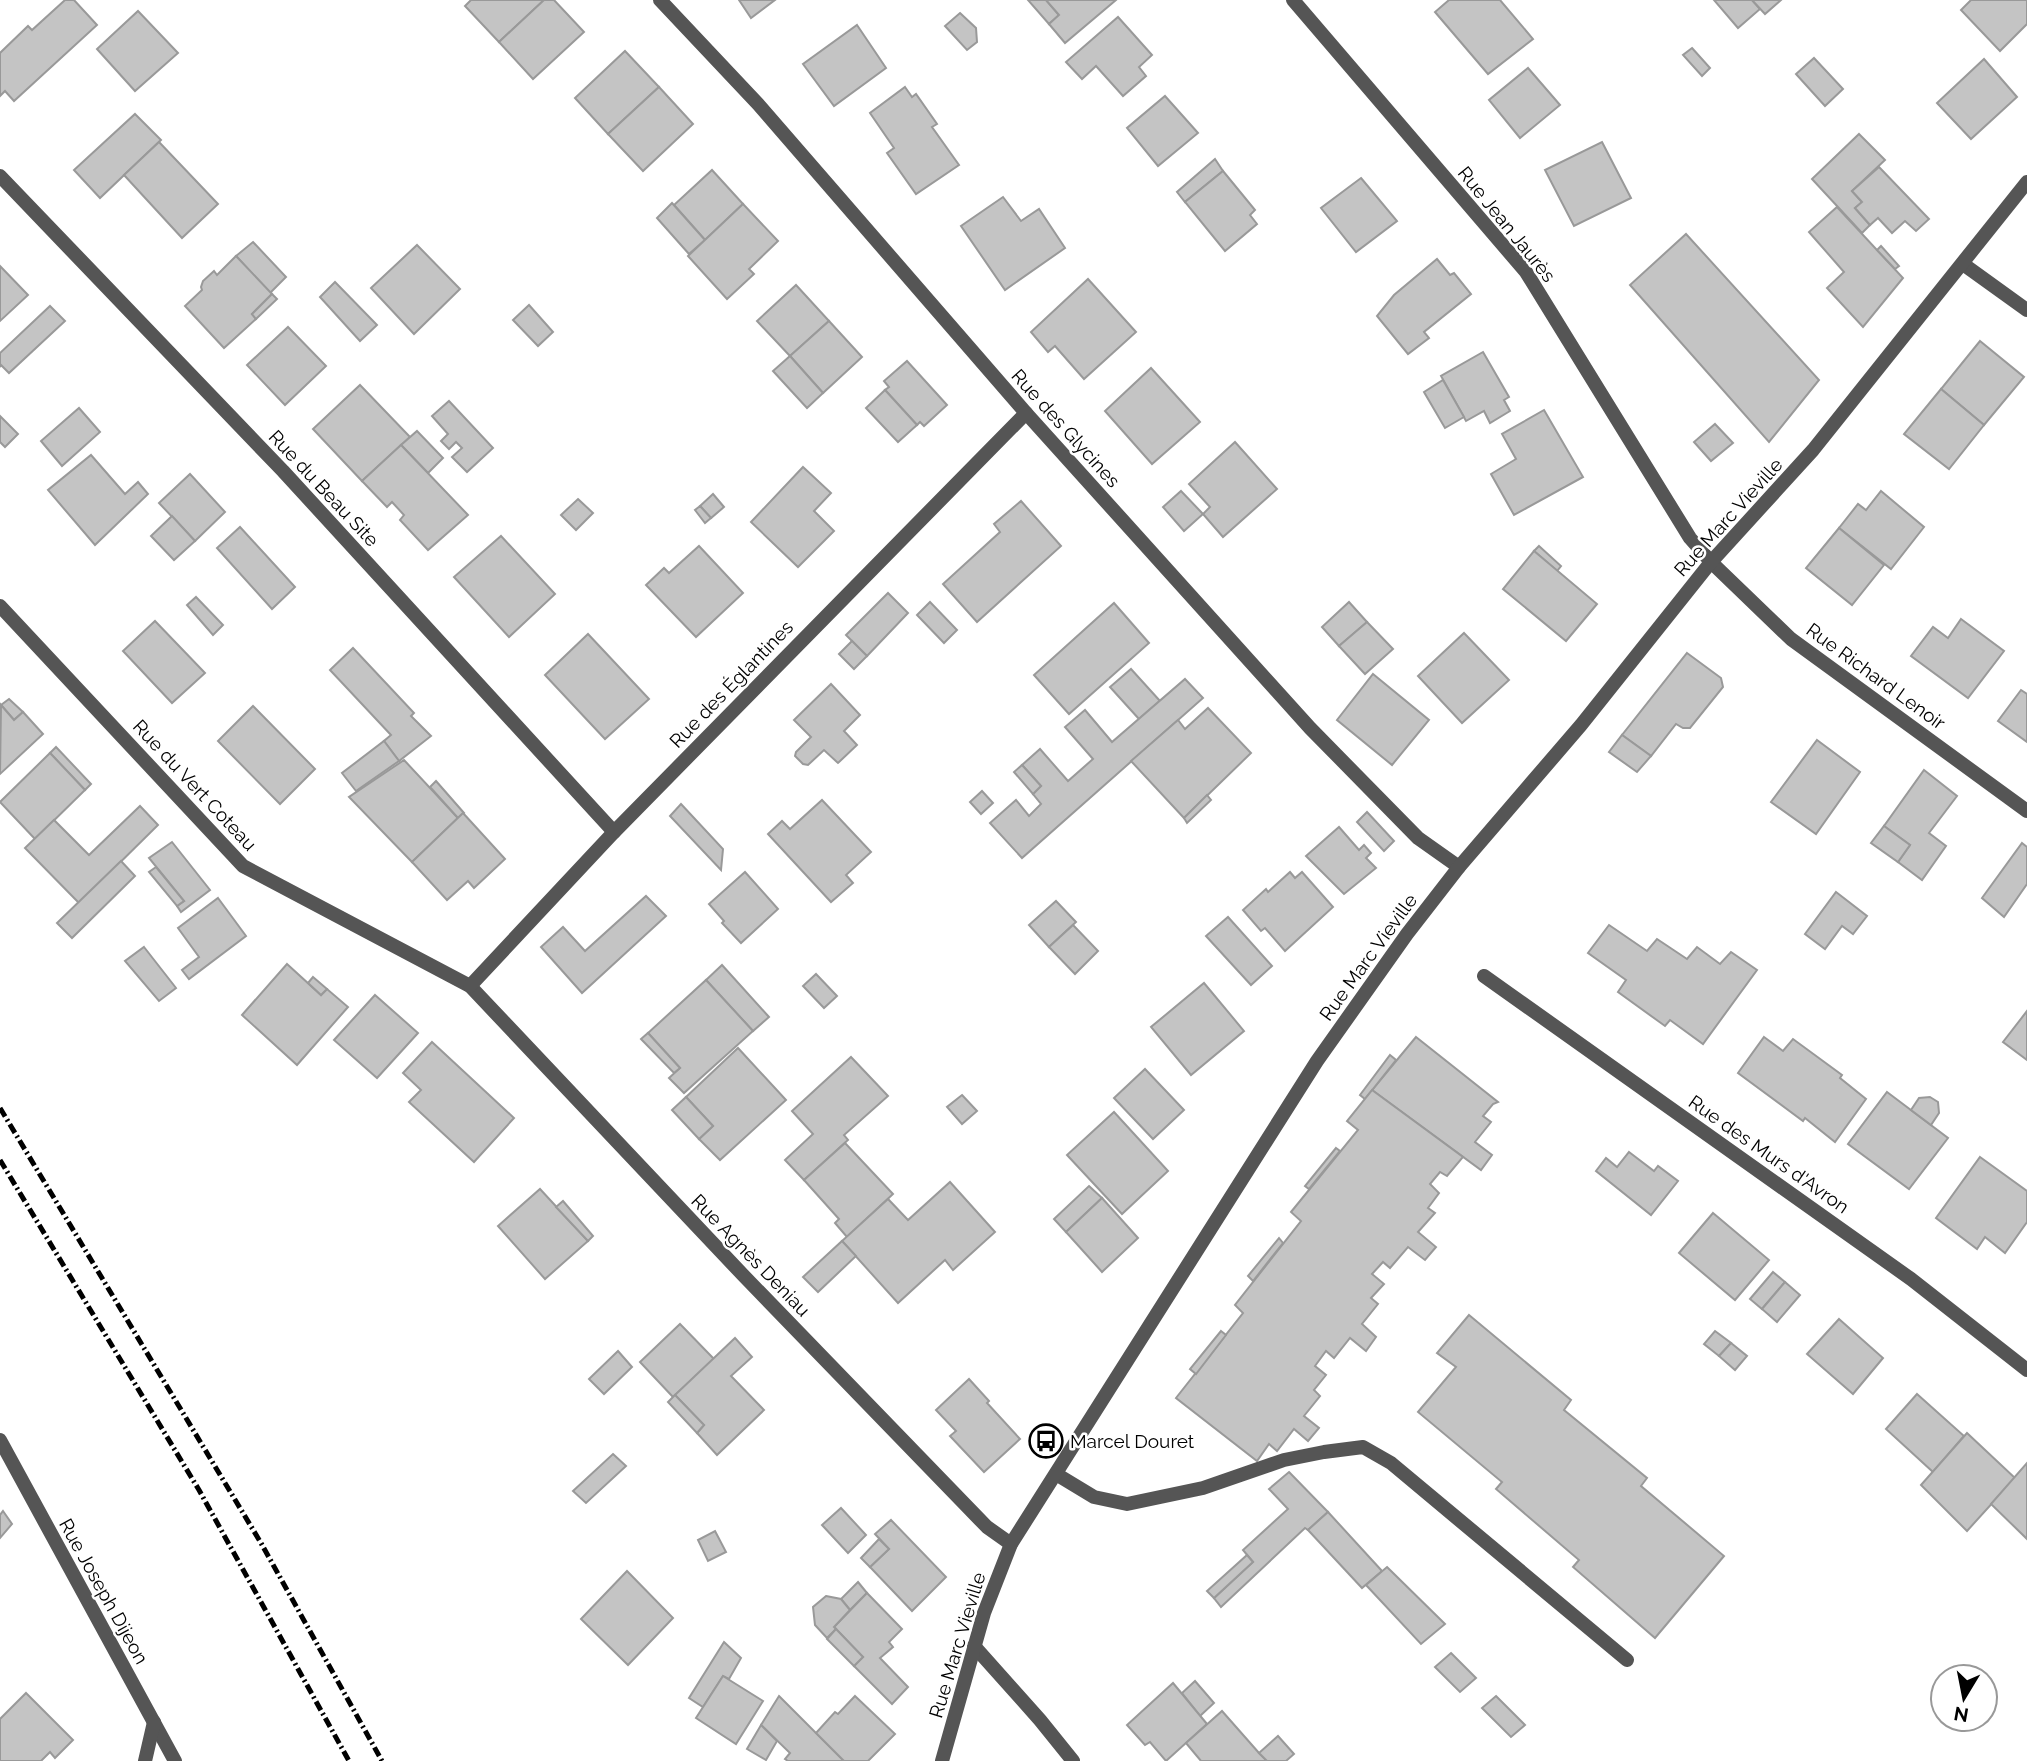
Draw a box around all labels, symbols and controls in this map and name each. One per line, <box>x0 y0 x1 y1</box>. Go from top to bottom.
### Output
street label: Rue Jean Jaurès <box>1454 162 1560 286</box>
street label: Rue des Glycines <box>1007 365 1125 491</box>
street label: Rue du Beau Site <box>265 425 383 551</box>
street label: Rue Marc Vieville <box>1669 453 1787 581</box>
street label: Rue des Églantines <box>665 616 797 752</box>
street label: Rue Richard Lenoir <box>1802 618 1950 734</box>
street label: Rue du Vert Coteau <box>129 715 261 855</box>
street label: Rue Marc Vieville <box>1315 889 1421 1025</box>
street label: Rue des Murs d'Avron <box>1685 1090 1853 1218</box>
street label: Rue Agnès Deniau <box>687 1189 815 1321</box>
bus stop icon: Marcel Douret <box>1027 1422 1065 1460</box>
place label: Marcel Douret <box>1070 1430 1195 1452</box>
street label: Rue Joseph Dijeon <box>55 1514 153 1668</box>
street label: Rue Marc Vieville <box>924 1570 990 1720</box>
north arrow <box>1929 1663 1999 1733</box>
text: N <box>1952 1703 1970 1727</box>

